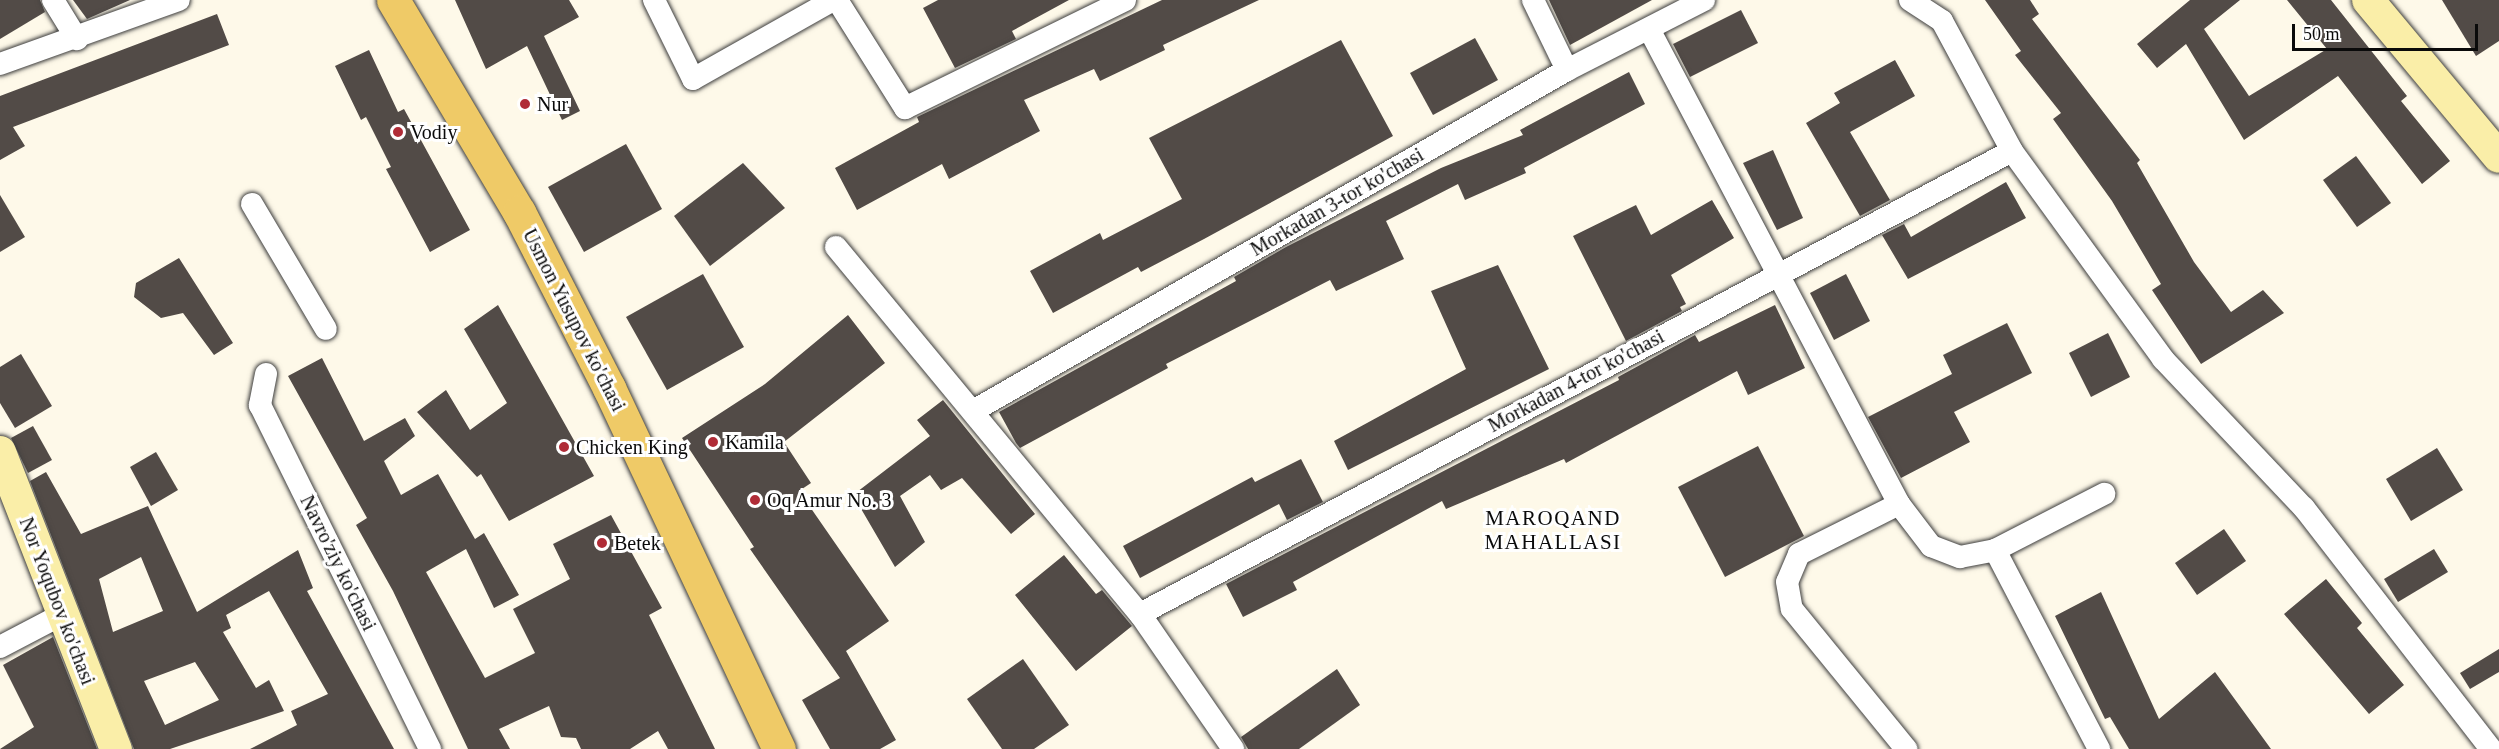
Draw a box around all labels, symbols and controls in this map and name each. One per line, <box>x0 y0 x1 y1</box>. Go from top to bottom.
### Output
scale bar <box>2295 12 2481 50</box>
text: 50 m <box>2303 24 2340 44</box>
place label: Nur <box>537 92 568 116</box>
marker: Nur <box>518 97 532 111</box>
place label: Vodiy <box>410 120 457 144</box>
marker: Vodiy <box>391 125 405 139</box>
street label: Morkadan 3-tor ko'chasi <box>1246 143 1428 261</box>
street label: Usmon Yusupov ko'chasi <box>517 224 631 416</box>
street label: Morkadan 4-tor ko'chasi <box>1484 324 1668 438</box>
place label: Kamila <box>725 430 784 454</box>
place label: Chicken King <box>576 435 688 459</box>
marker: Kamila <box>706 435 720 449</box>
marker: Chicken King <box>557 440 571 454</box>
place label: Oq Amur No. 3 <box>767 488 893 512</box>
street label: Navro'ziy ko'chasi <box>295 491 381 635</box>
marker: Oq Amur No. 3 <box>748 493 762 507</box>
district label: MAROQAND MAHALLASI <box>1484 505 1622 555</box>
street label: Nor Yoqubov ko'chasi <box>14 513 100 689</box>
place label: Betek <box>614 531 661 555</box>
marker: Betek <box>595 536 609 550</box>

